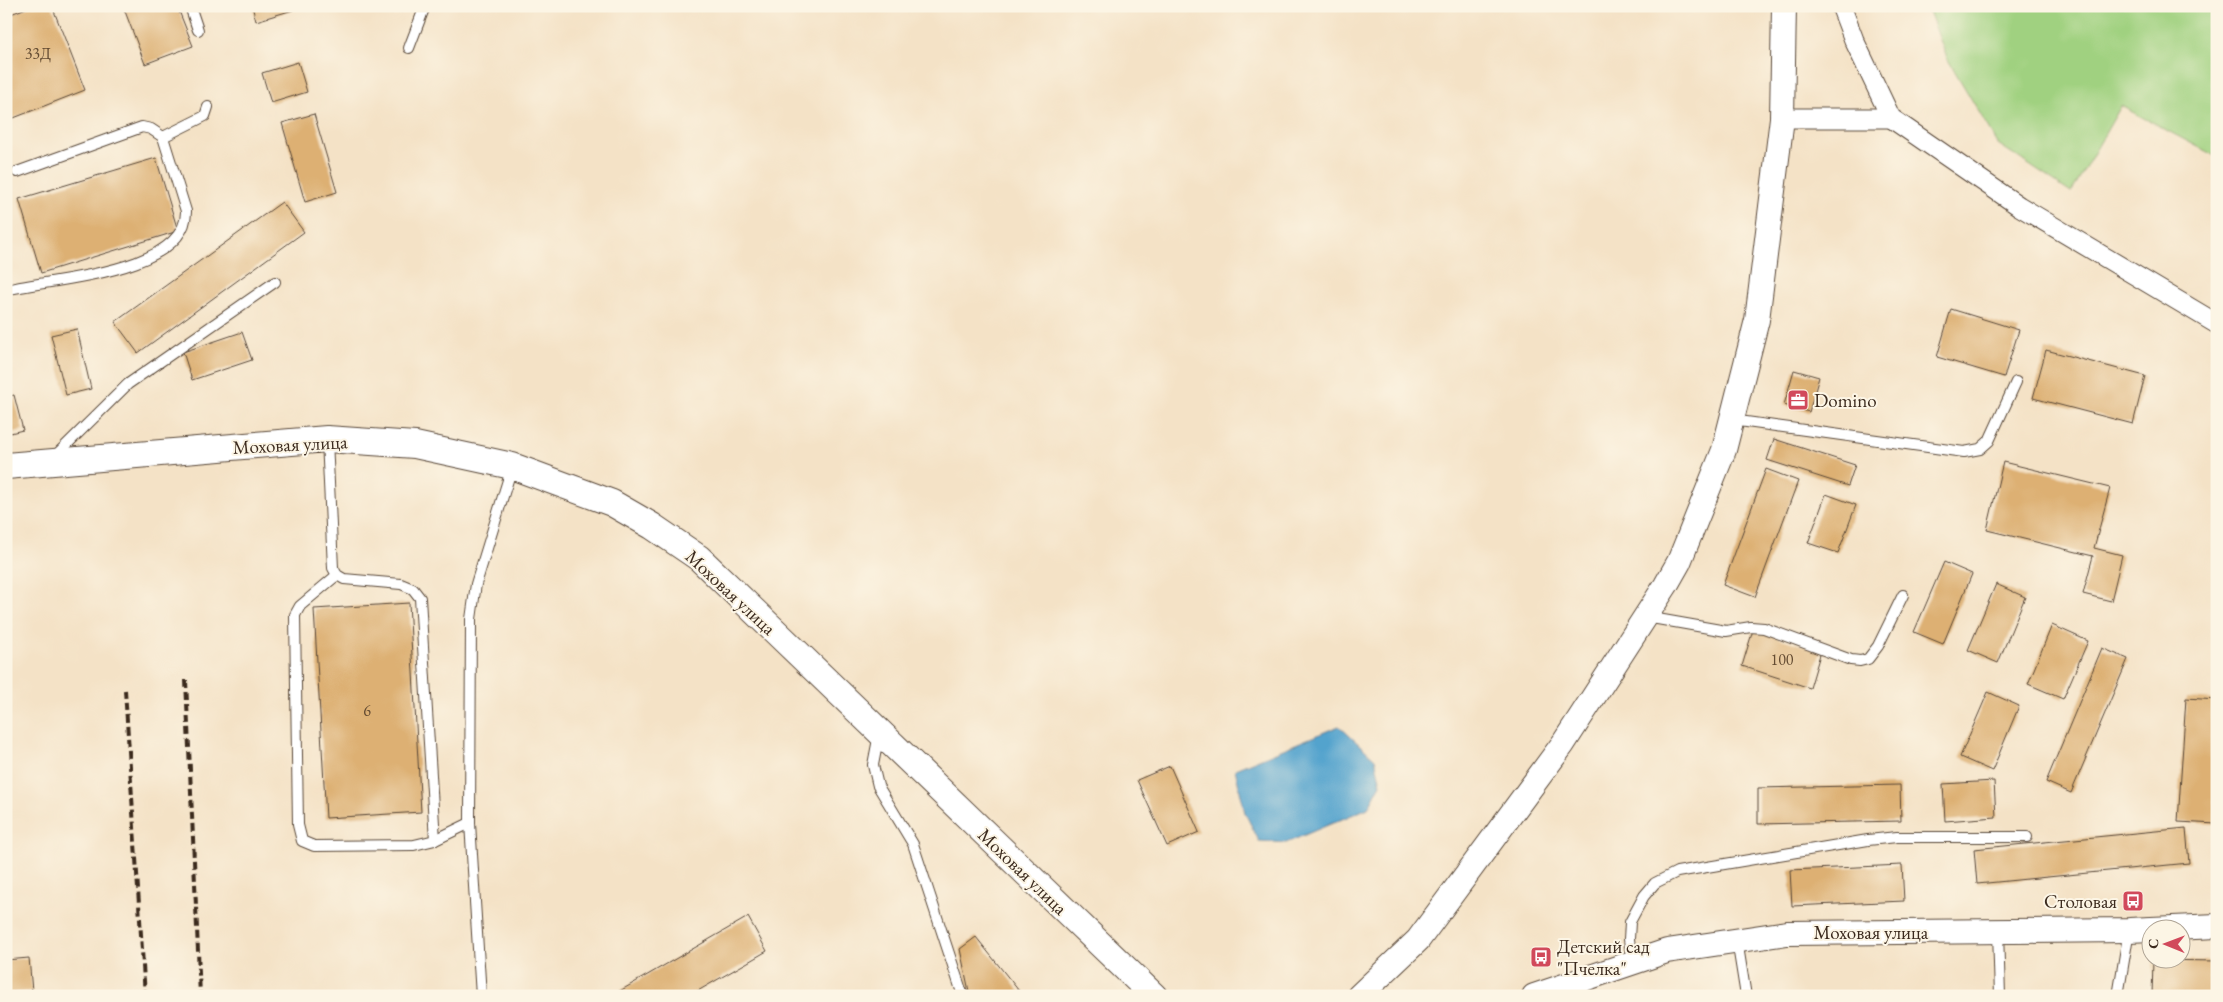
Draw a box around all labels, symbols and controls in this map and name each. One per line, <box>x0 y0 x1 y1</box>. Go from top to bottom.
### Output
house number: 33Д <box>25 43 51 64</box>
office icon: Domino <box>1786 388 1810 412</box>
place label: Domino <box>1814 388 1877 413</box>
street label: Моховая улица <box>232 429 348 460</box>
street label: Моховая улица <box>680 544 781 641</box>
house number: 100 <box>1770 649 1794 670</box>
house number: 6 <box>363 700 371 721</box>
street label: Моховая улица <box>973 822 1073 921</box>
place label: Столовая <box>2044 889 2118 914</box>
bus stop icon: Столовая <box>2121 889 2145 913</box>
street label: Моховая улица <box>1814 920 1929 945</box>
north arrow <box>2140 920 2190 970</box>
place label: Детский сад "Пчелка" <box>1557 934 1650 981</box>
text: С <box>2144 939 2162 949</box>
bus stop icon: Детский сад "Пчелка" <box>1529 945 1553 969</box>

